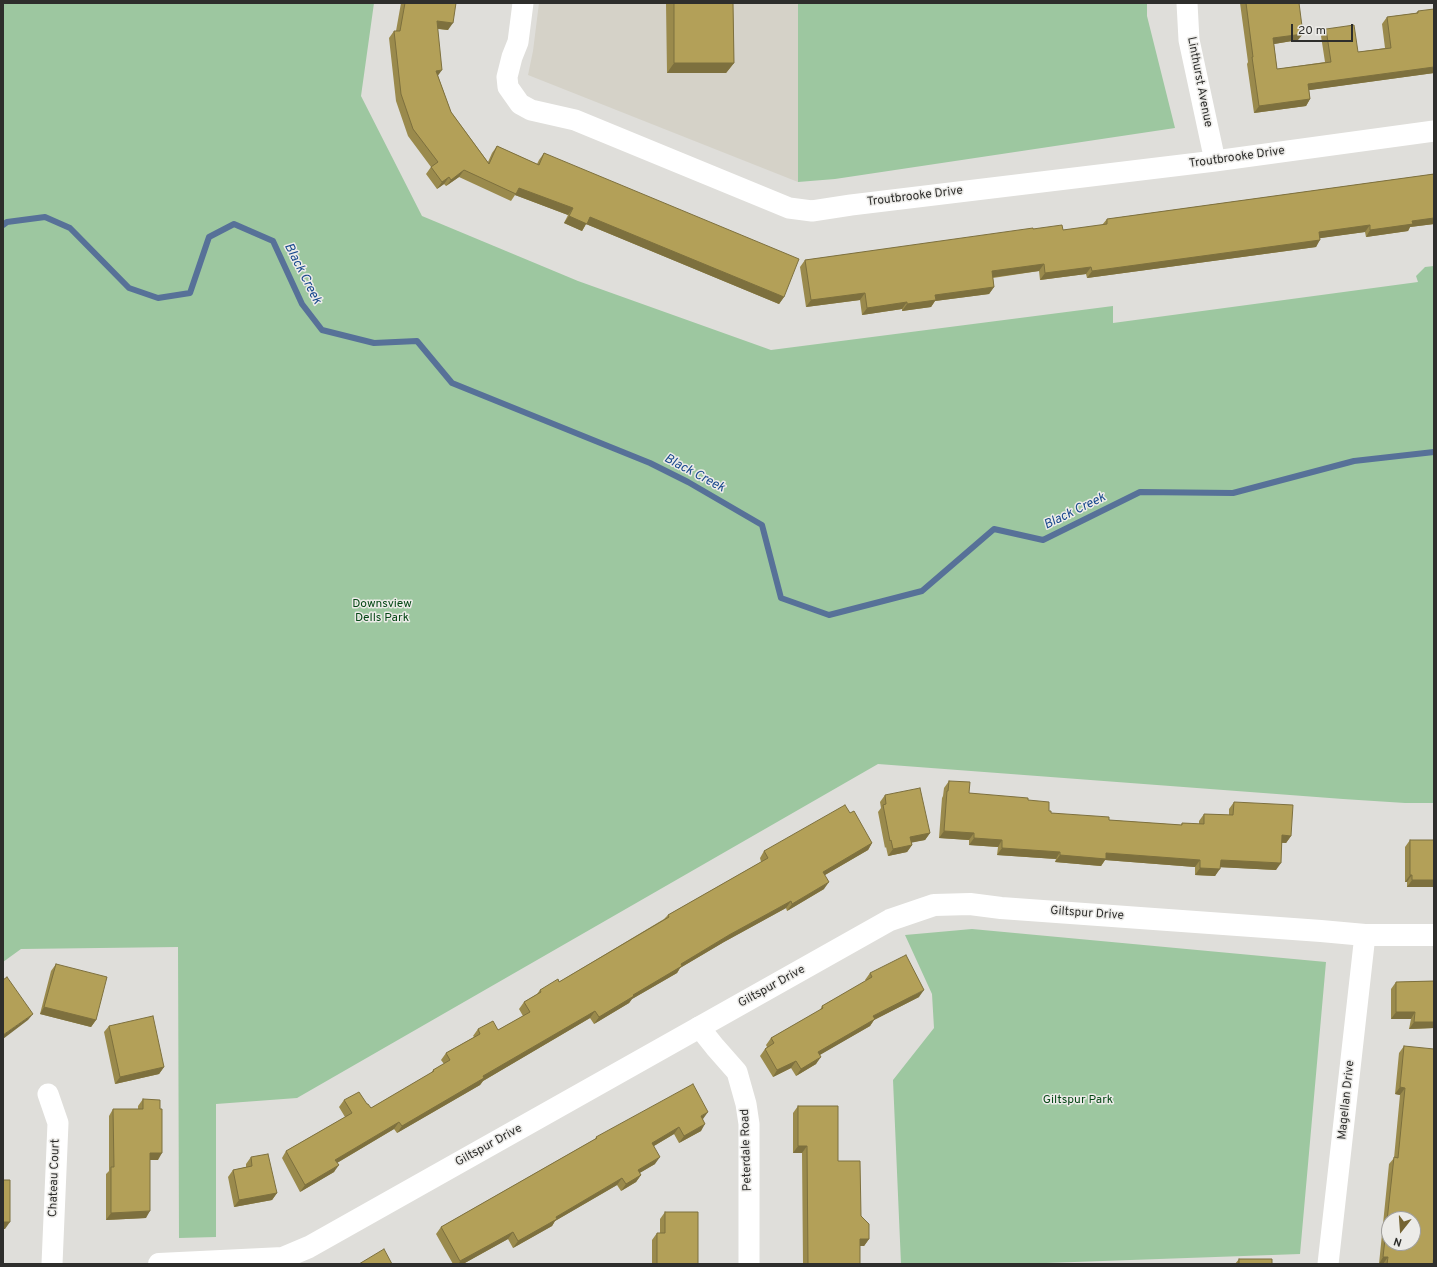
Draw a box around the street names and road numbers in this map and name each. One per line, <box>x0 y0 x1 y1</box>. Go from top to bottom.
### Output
street label: Linthurst Avenue <box>1183 36 1215 128</box>
street label: Troutbrooke Drive <box>1188 144 1286 172</box>
street label: Troutbrooke Drive <box>866 184 964 210</box>
street label: Giltspur Drive <box>1050 904 1124 924</box>
street label: Giltspur Drive <box>736 963 808 1011</box>
street label: Magellan Drive <box>1336 1060 1358 1140</box>
street label: Peterdale Road <box>738 1108 756 1192</box>
street label: Giltspur Drive <box>453 1122 525 1170</box>
street label: Chateau Court <box>46 1139 64 1217</box>

